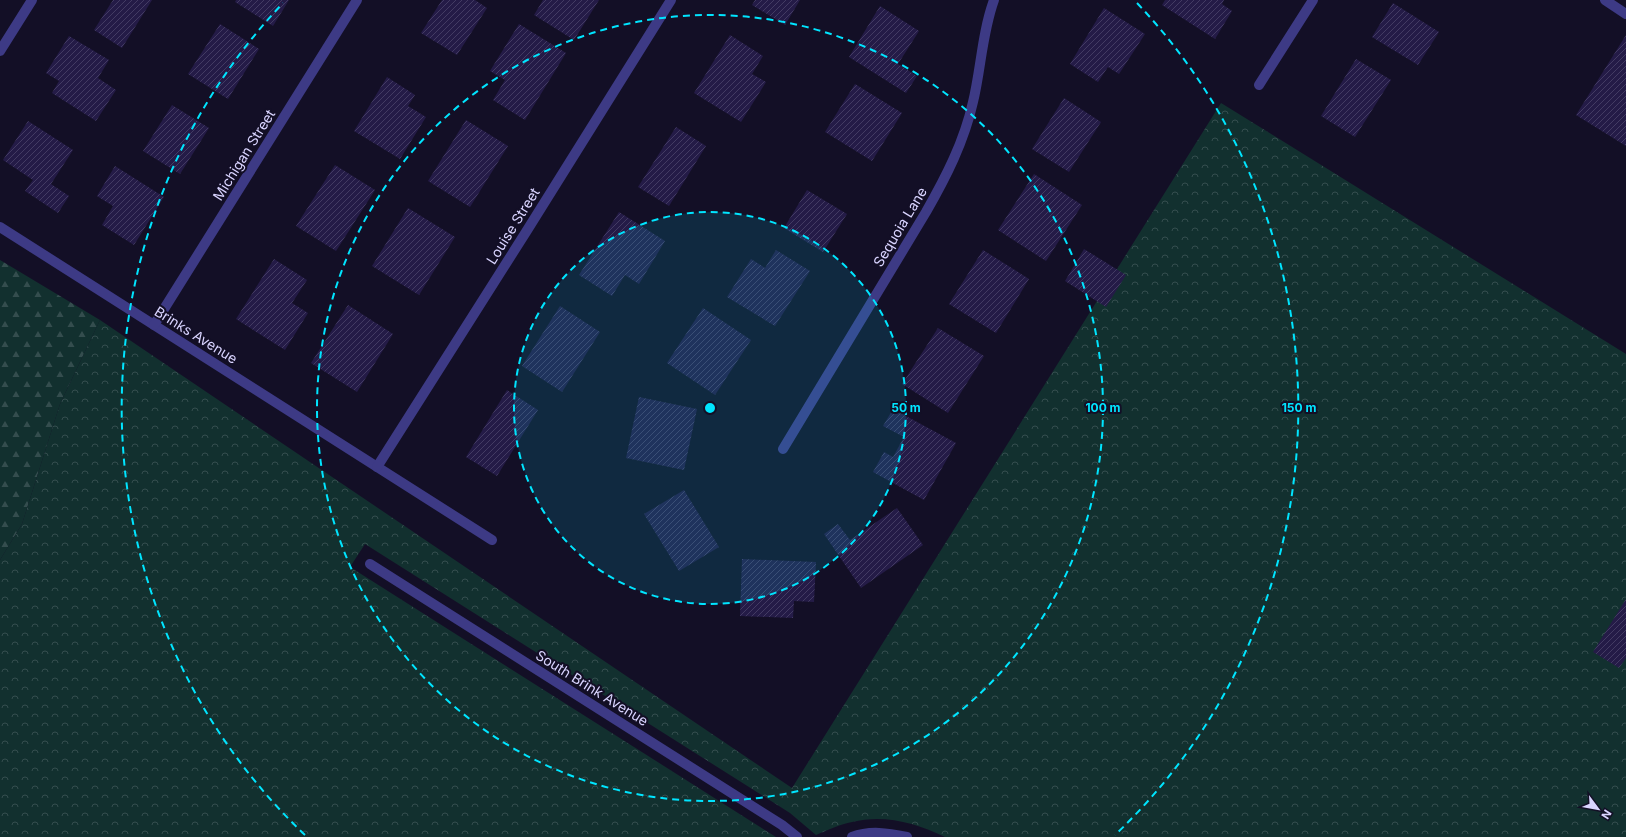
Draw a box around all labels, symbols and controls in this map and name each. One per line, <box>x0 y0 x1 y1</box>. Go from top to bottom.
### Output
street label: Michigan Street <box>209 106 279 203</box>
street label: Louise Street <box>482 184 543 267</box>
street label: Sequoia Lane <box>869 184 930 270</box>
street label: Brinks Avenue <box>152 302 241 367</box>
text: 50 m <box>891 400 921 415</box>
text: 100 m <box>1085 400 1121 415</box>
text: 150 m <box>1282 400 1316 415</box>
centre of rings <box>703 401 717 415</box>
street label: South Brink Avenue <box>533 646 652 729</box>
north arrow <box>1578 789 1618 829</box>
text: N <box>1598 807 1615 822</box>

